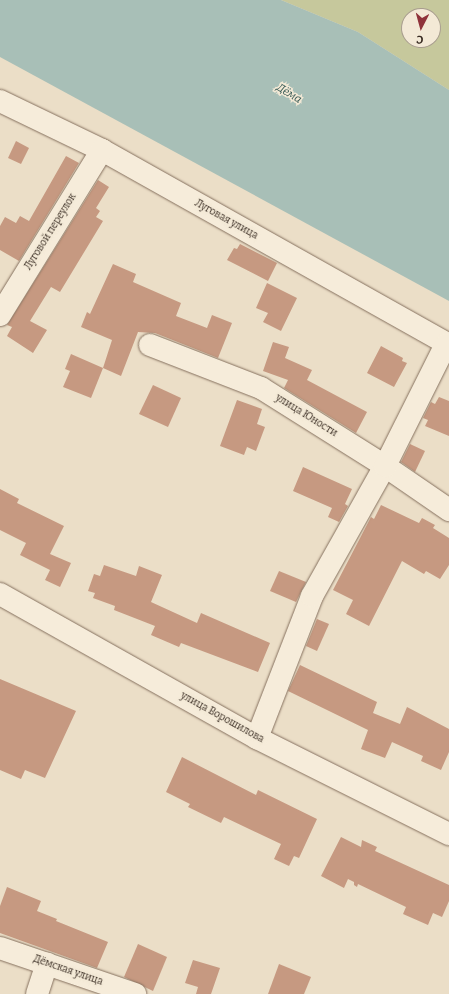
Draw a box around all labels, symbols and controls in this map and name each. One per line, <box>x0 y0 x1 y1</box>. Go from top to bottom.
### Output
north arrow <box>401 8 441 48</box>
text: С <box>416 33 424 46</box>
water label: Дёма <box>274 81 304 107</box>
street label: Луговой переулок <box>23 192 79 272</box>
street label: Луговая улица <box>192 198 260 242</box>
street label: улица Юности <box>273 392 339 440</box>
street label: улица Ворошилова <box>178 690 266 746</box>
street label: Дёмская улица <box>32 953 104 989</box>

